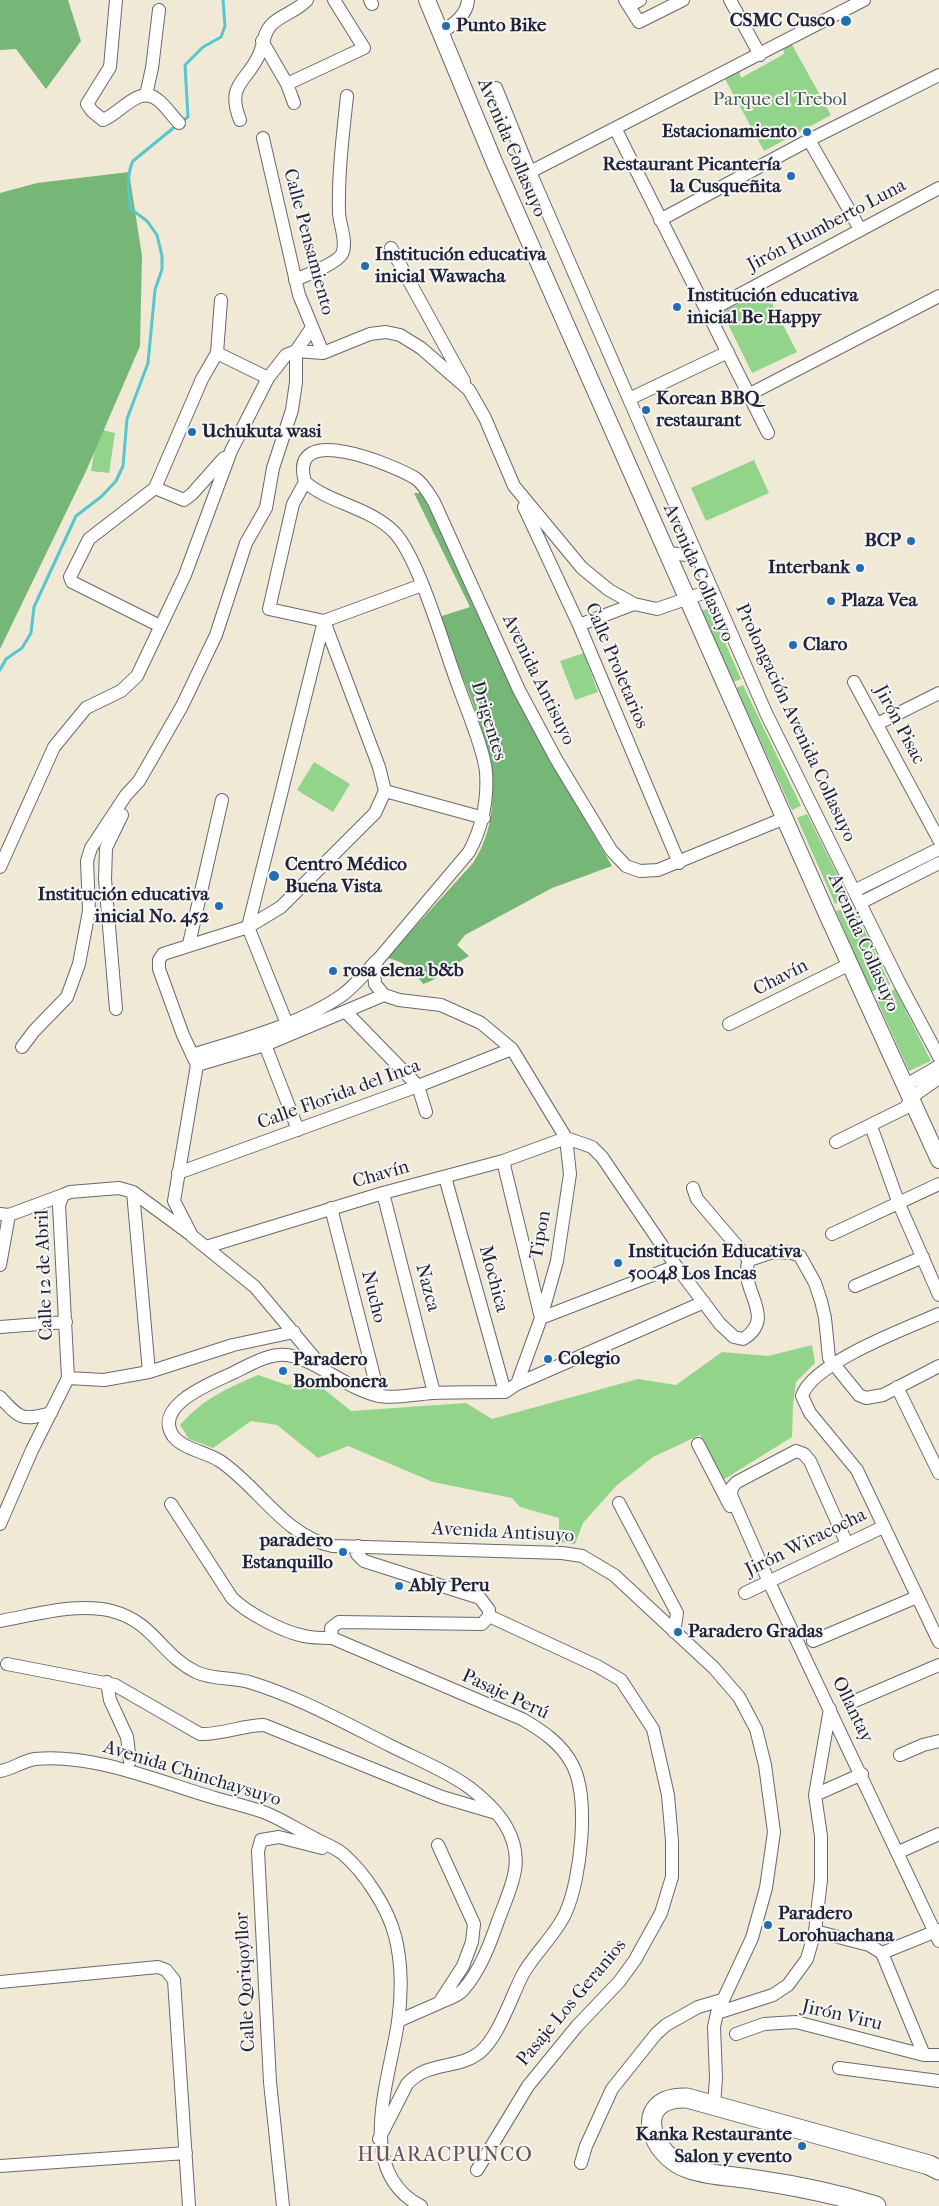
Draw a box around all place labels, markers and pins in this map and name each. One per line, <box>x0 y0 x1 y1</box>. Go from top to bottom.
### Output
place label: CSMC Cusco <box>730 10 835 32</box>
marker: CSMC Cusco <box>839 14 853 28</box>
place label: Punto Bike <box>456 15 546 37</box>
marker: Punto Bike <box>440 20 452 32</box>
place label: Estacionamiento <box>662 121 797 143</box>
marker: Estacionamiento <box>801 126 813 138</box>
place label: Restaurant Picantería la Cusqueñita <box>603 154 781 198</box>
marker: Restaurant Picantería la Cusqueñita <box>785 170 797 182</box>
place label: Institución educativa inicial Wawacha <box>375 244 546 288</box>
marker: Institución educativa inicial Wawacha <box>359 260 371 272</box>
place label: Institución educativa inicial Be Happy <box>687 285 858 329</box>
marker: Institución educativa inicial Be Happy <box>671 301 683 313</box>
place label: Korean BBQ restaurant <box>656 388 760 432</box>
marker: Korean BBQ restaurant <box>640 404 652 416</box>
place label: Uchukuta wasi <box>202 421 322 443</box>
marker: Uchukuta wasi <box>186 426 198 438</box>
place label: BCP <box>864 530 901 552</box>
marker: BCP <box>905 535 917 547</box>
place label: Interbank <box>768 557 850 579</box>
marker: Interbank <box>854 562 866 574</box>
place label: Plaza Vea <box>841 590 917 612</box>
marker: Plaza Vea <box>825 595 837 607</box>
place label: Claro <box>803 634 847 656</box>
marker: Claro <box>787 639 799 651</box>
place label: Centro Médico Buena Vista <box>285 854 407 898</box>
marker: Centro Médico Buena Vista <box>267 869 281 883</box>
place label: Institución educativa inicial No. 452 <box>38 884 209 928</box>
marker: Institución educativa inicial No. 452 <box>213 900 225 912</box>
place label: rosa elena b&b <box>343 960 464 982</box>
marker: rosa elena b&b <box>327 965 339 977</box>
place label: Institución Educativa 50048 Los Incas <box>628 1241 802 1285</box>
marker: Institución Educativa 50048 Los Incas <box>612 1257 624 1269</box>
place label: Colegio <box>558 1348 620 1370</box>
place label: Paradero Bombonera <box>293 1349 387 1393</box>
marker: Colegio <box>542 1353 554 1365</box>
marker: Paradero Bombonera <box>277 1365 289 1377</box>
place label: paradero Estanquillo <box>242 1530 333 1574</box>
marker: paradero Estanquillo <box>337 1546 349 1558</box>
place label: Ably Peru <box>409 1575 489 1597</box>
marker: Ably Peru <box>393 1580 405 1592</box>
place label: Paradero Gradas <box>688 1621 823 1643</box>
marker: Paradero Gradas <box>672 1626 684 1638</box>
place label: Paradero Lorohuachana <box>778 1903 894 1947</box>
marker: Paradero Lorohuachana <box>762 1919 774 1931</box>
place label: Kanka Restaurante Salon y evento <box>635 2124 792 2168</box>
marker: Kanka Restaurante Salon y evento <box>796 2140 808 2152</box>

